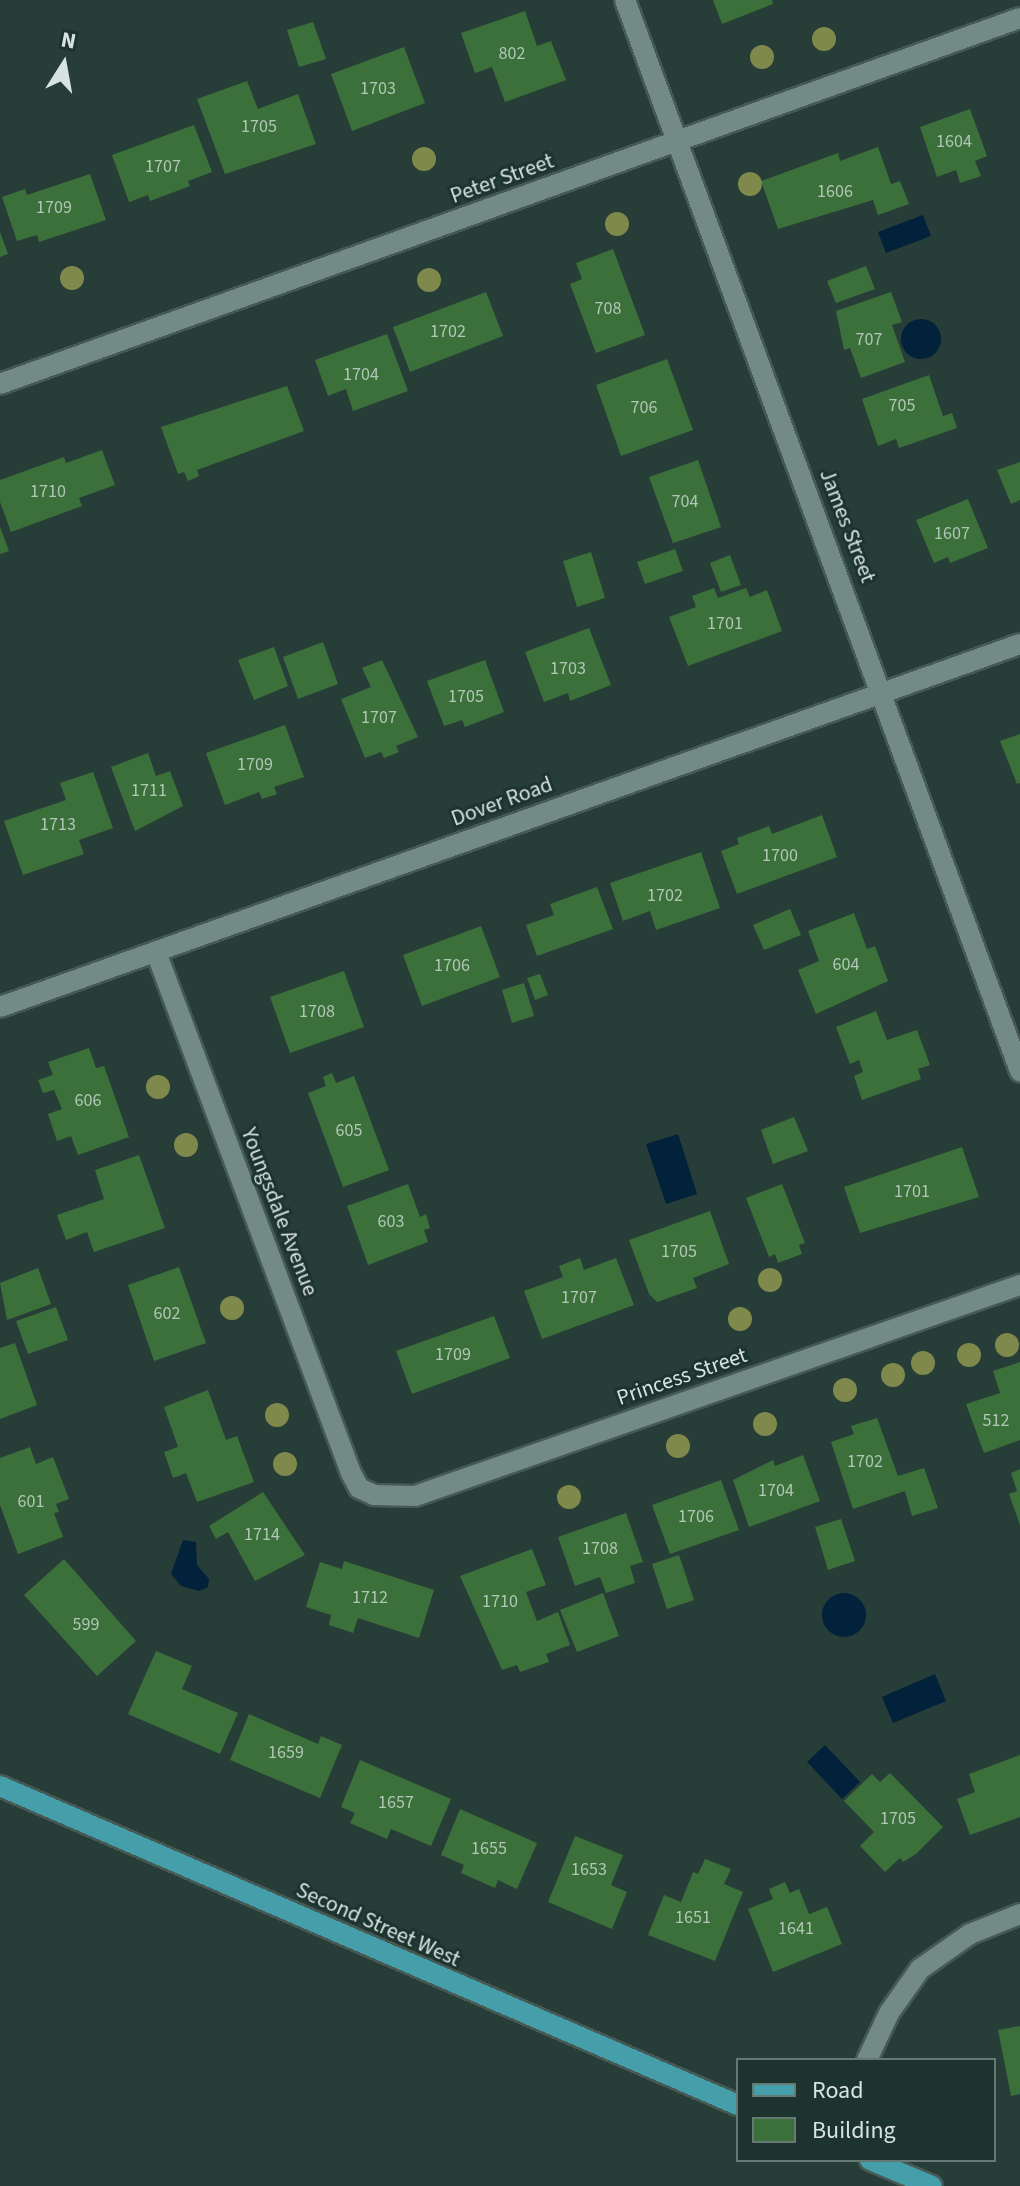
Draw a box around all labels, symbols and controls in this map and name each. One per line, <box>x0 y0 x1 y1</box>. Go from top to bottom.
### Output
text: N <box>58 23 79 58</box>
north arrow <box>24 24 104 104</box>
house number: 802 <box>499 43 525 65</box>
house number: 1703 <box>360 78 396 100</box>
house number: 1705 <box>241 116 277 138</box>
house number: 1604 <box>936 131 972 153</box>
street label: Peter Street <box>447 148 557 210</box>
house number: 1707 <box>145 156 181 178</box>
house number: 1606 <box>817 181 853 203</box>
house number: 1709 <box>36 197 72 219</box>
house number: 708 <box>595 298 621 320</box>
house number: 1702 <box>430 321 466 343</box>
house number: 707 <box>856 329 882 351</box>
house number: 1704 <box>343 364 379 386</box>
house number: 705 <box>889 395 915 417</box>
house number: 706 <box>631 397 657 419</box>
street label: James Street <box>813 465 881 587</box>
house number: 1710 <box>30 481 66 503</box>
house number: 704 <box>672 491 698 513</box>
house number: 1607 <box>934 523 970 545</box>
house number: 1701 <box>707 613 743 635</box>
house number: 1703 <box>550 658 586 680</box>
house number: 1705 <box>448 686 484 708</box>
house number: 1707 <box>361 707 397 729</box>
house number: 1709 <box>237 754 273 776</box>
street label: Dover Road <box>448 772 556 832</box>
house number: 1711 <box>131 780 167 802</box>
house number: 1713 <box>40 814 76 836</box>
house number: 1700 <box>762 845 798 867</box>
house number: 1702 <box>647 885 683 907</box>
house number: 604 <box>833 954 859 976</box>
house number: 1706 <box>434 955 470 977</box>
house number: 1708 <box>299 1001 335 1023</box>
house number: 606 <box>75 1090 101 1112</box>
house number: 605 <box>336 1120 362 1142</box>
street label: Youngsdale Avenue <box>235 1124 323 1300</box>
house number: 1701 <box>894 1181 930 1203</box>
house number: 603 <box>378 1211 404 1233</box>
house number: 1705 <box>661 1241 697 1263</box>
house number: 1707 <box>561 1287 597 1309</box>
house number: 602 <box>154 1303 180 1325</box>
street label: Princess Street <box>613 1342 751 1412</box>
house number: 1709 <box>435 1344 471 1366</box>
house number: 512 <box>983 1410 1009 1432</box>
house number: 1702 <box>847 1451 883 1473</box>
house number: 1704 <box>758 1480 794 1502</box>
house number: 601 <box>18 1491 44 1513</box>
house number: 1706 <box>678 1506 714 1528</box>
house number: 1714 <box>244 1524 280 1546</box>
house number: 1708 <box>582 1538 618 1560</box>
house number: 1712 <box>352 1587 388 1609</box>
house number: 1710 <box>482 1591 518 1613</box>
house number: 599 <box>73 1614 99 1636</box>
house number: 1659 <box>268 1742 304 1764</box>
house number: 1657 <box>378 1792 414 1814</box>
house number: 1705 <box>880 1808 916 1830</box>
house number: 1655 <box>471 1838 507 1860</box>
house number: 1653 <box>571 1859 607 1881</box>
street label: Second Street West <box>292 1877 464 1973</box>
house number: 1651 <box>675 1907 711 1929</box>
house number: 1641 <box>778 1918 814 1940</box>
legend <box>736 2058 996 2162</box>
text: Road <box>812 2073 864 2108</box>
text: Building <box>812 2113 896 2148</box>

